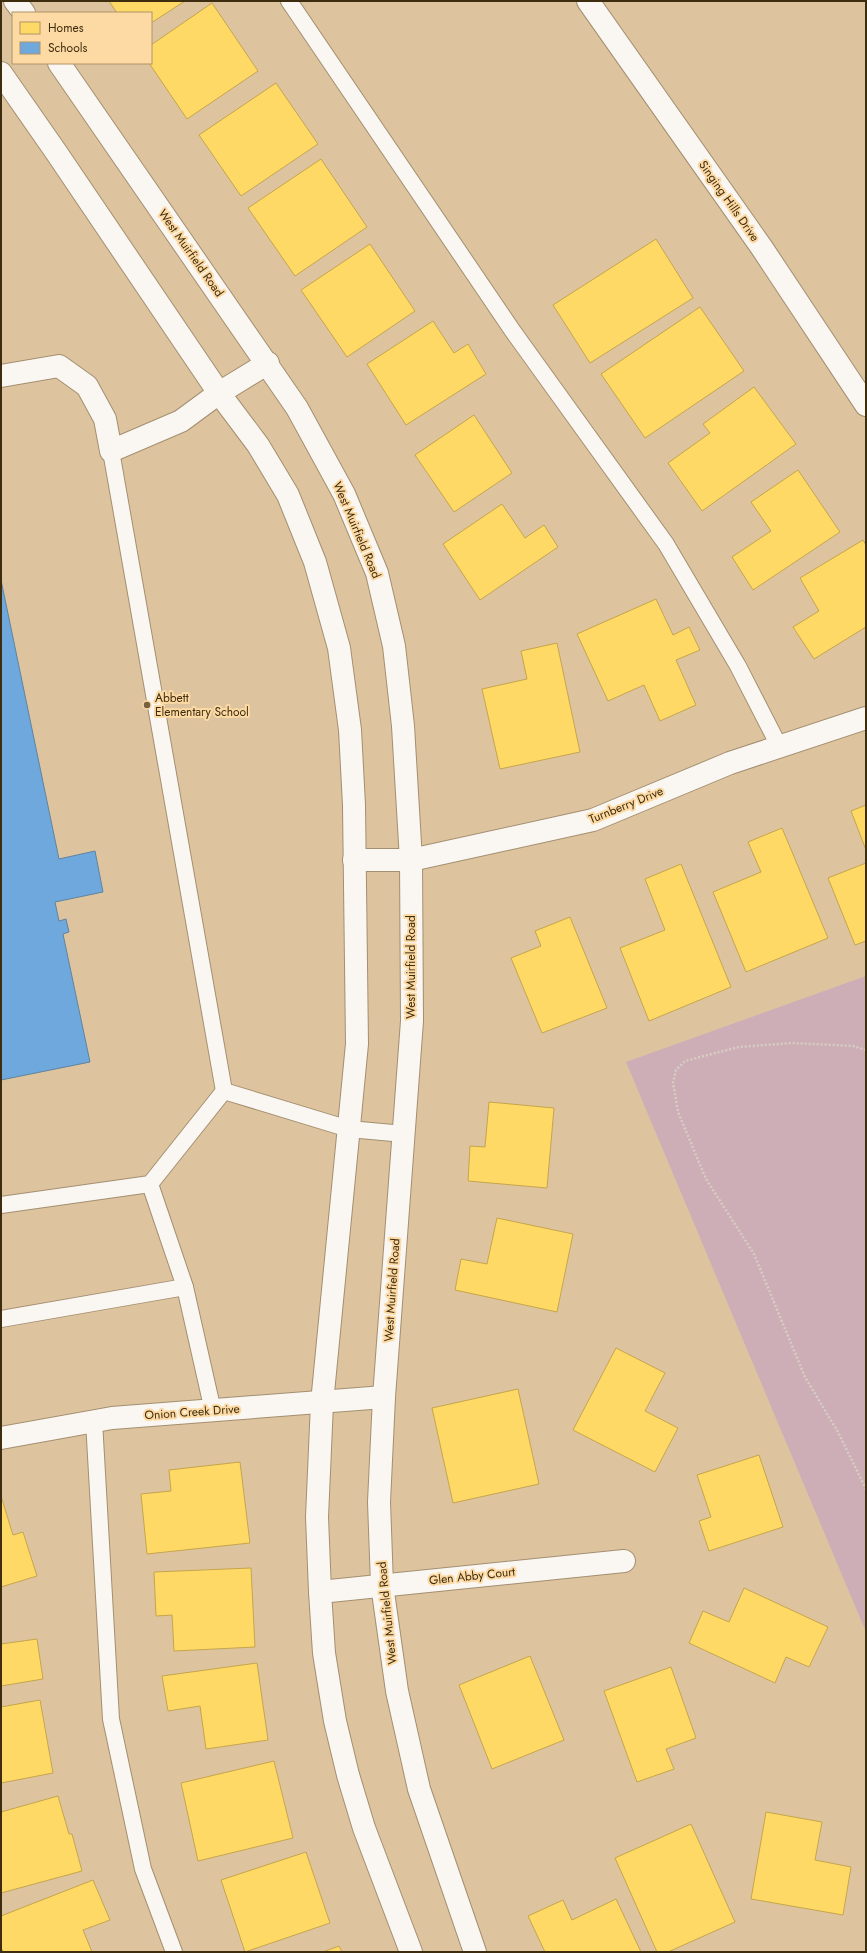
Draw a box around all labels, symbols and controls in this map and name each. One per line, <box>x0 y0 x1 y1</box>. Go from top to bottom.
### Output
legend <box>12 12 152 64</box>
text: Homes <box>48 19 84 37</box>
text: Schools <box>48 39 87 57</box>
street label: Singing Hills Drive <box>694 157 764 245</box>
street label: West Muirfield Road <box>154 205 228 301</box>
street label: West Muirfield Road <box>328 479 386 581</box>
place label: Abbett Elementary School <box>155 689 249 721</box>
marker: Abbett Elementary School <box>142 700 152 710</box>
street label: Turnberry Drive <box>586 782 666 828</box>
street label: West Muirfield Road <box>402 915 420 1019</box>
street label: West Muirfield Road <box>379 1238 405 1342</box>
street label: Onion Creek Drive <box>144 1400 240 1424</box>
street label: West Muirfield Road <box>373 1561 401 1665</box>
street label: Glen Abby Court <box>428 1563 516 1589</box>

